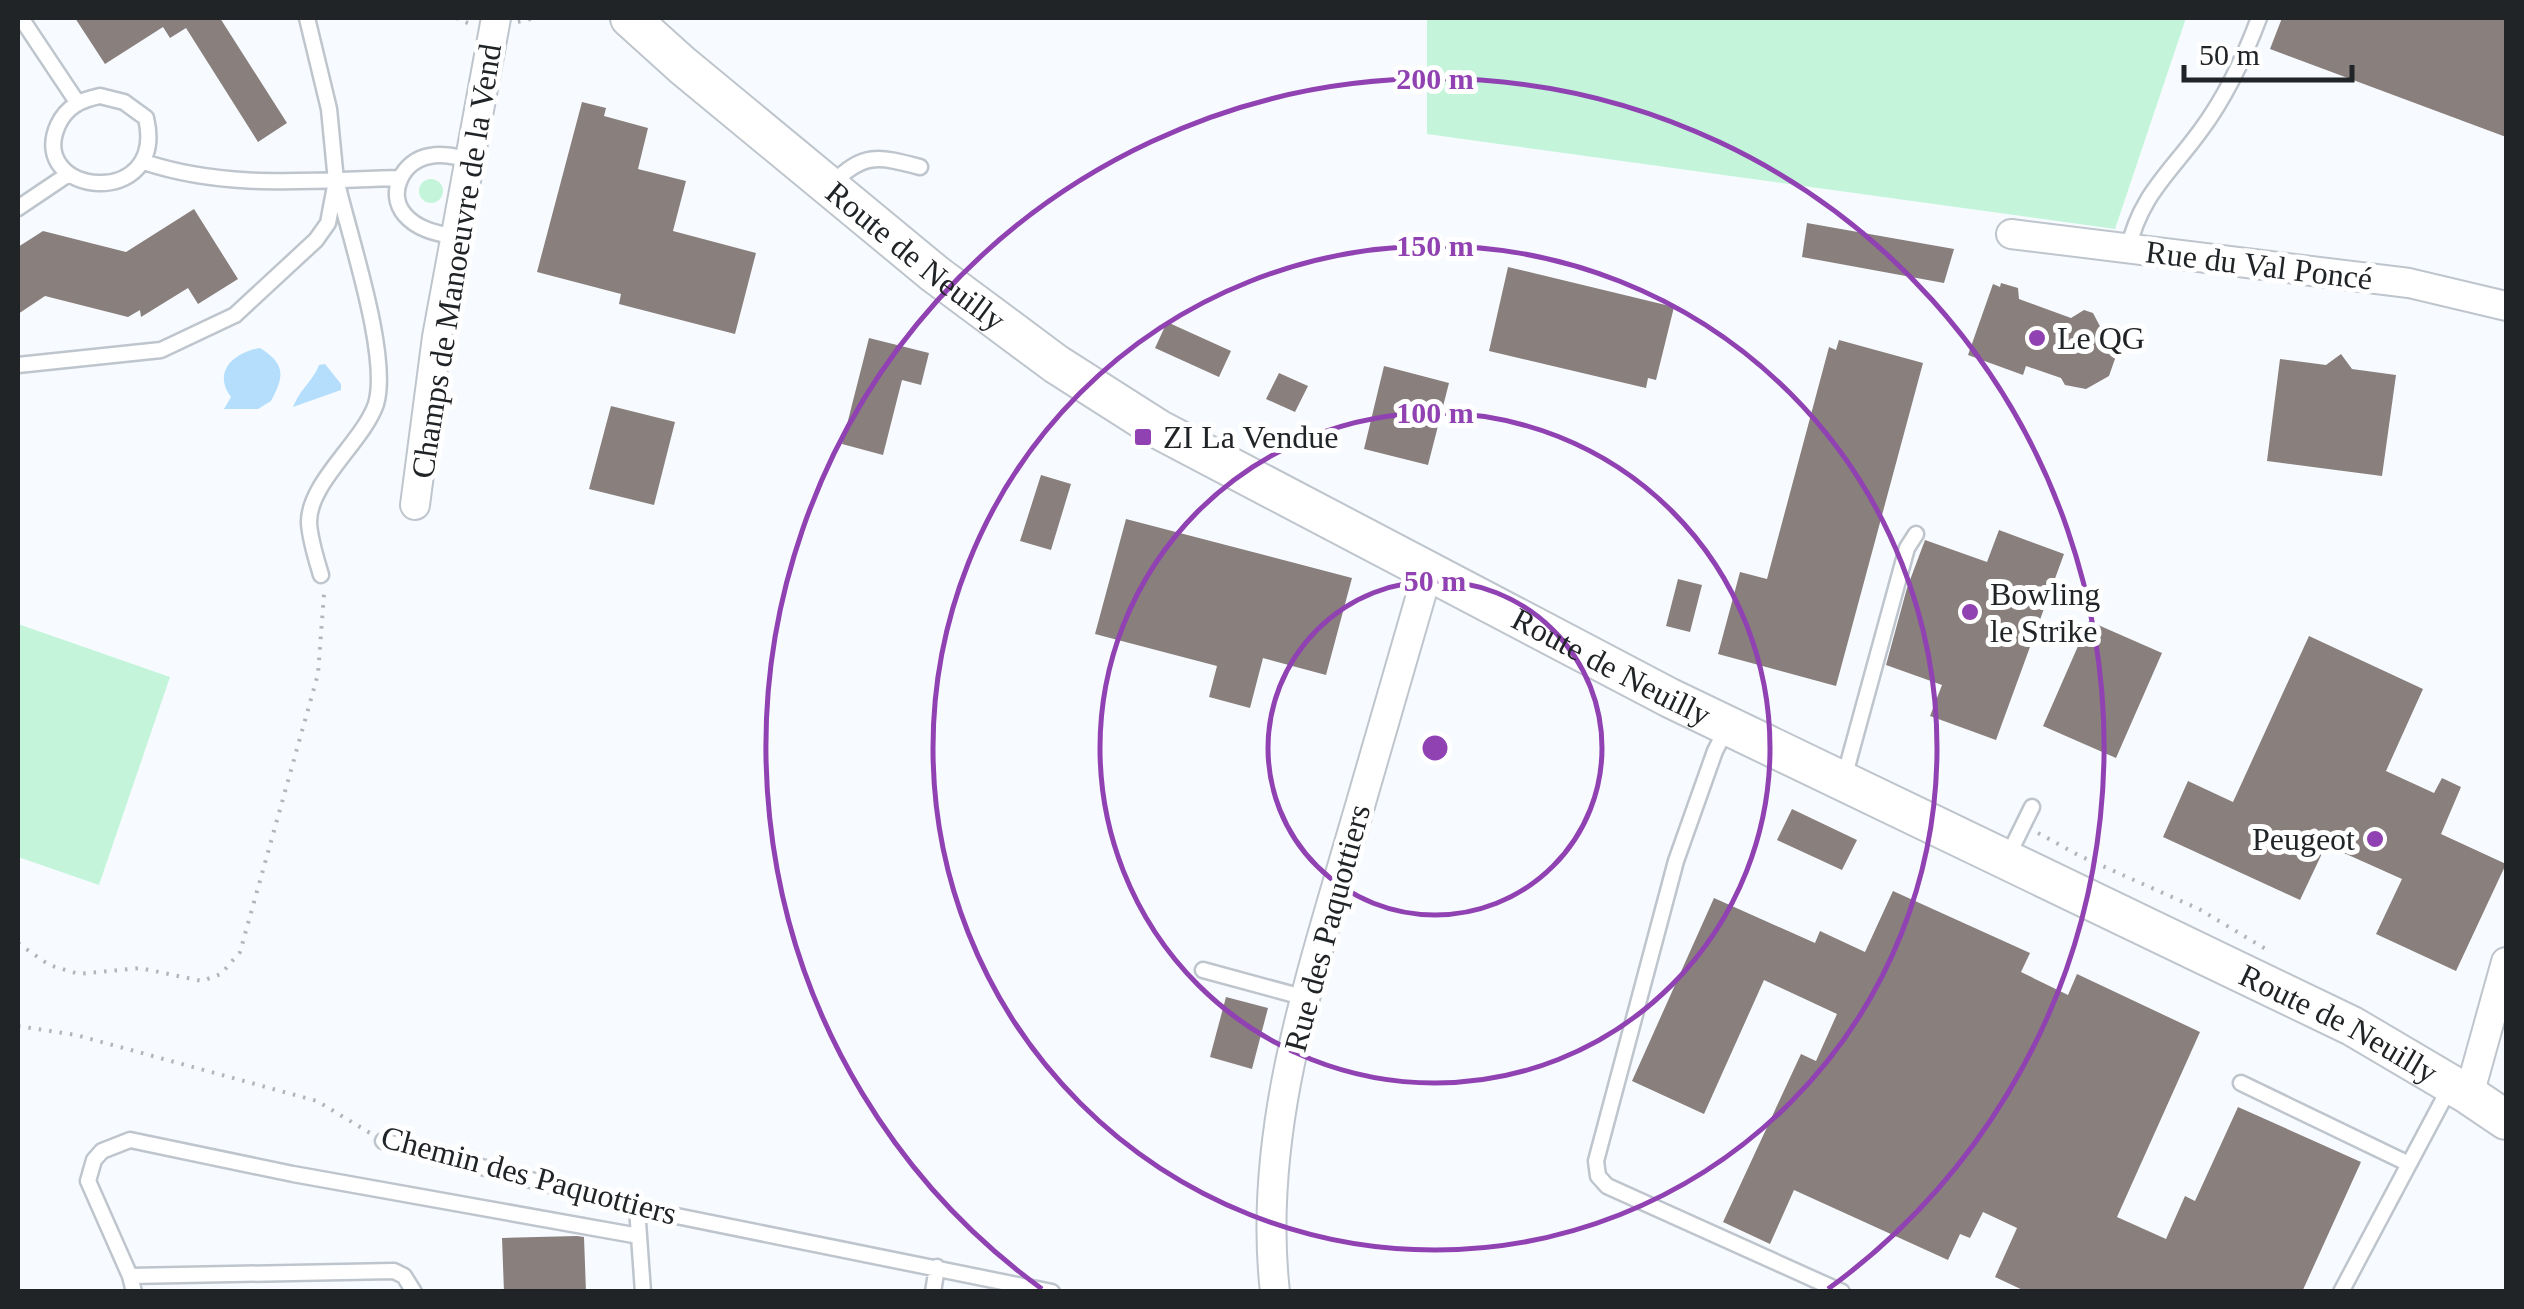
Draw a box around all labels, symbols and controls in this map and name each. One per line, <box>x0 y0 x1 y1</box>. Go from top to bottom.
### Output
scale bar <box>2184 20 2352 82</box>
text: 50 m <box>2199 38 2260 71</box>
street label: Champs de Manoeuvre de la Vend <box>404 41 508 481</box>
text: 200 m <box>1396 62 1474 95</box>
street label: Route de Neuilly <box>819 174 1012 338</box>
text: 150 m <box>1396 229 1474 262</box>
street label: Rue du Val Poncé <box>2144 233 2374 297</box>
place label: Le QG <box>2057 320 2145 356</box>
marker: Le QG <box>2026 327 2048 349</box>
text: 100 m <box>1396 396 1474 429</box>
place label: ZI La Vendue <box>1163 419 1338 455</box>
marker: ZI La Vendue <box>1132 426 1154 448</box>
text: 50 m <box>1404 564 1466 597</box>
place label: Bowling le Strike <box>1990 576 2100 649</box>
street label: Route de Neuilly <box>1506 600 1717 733</box>
marker: Bowling le Strike <box>1959 601 1981 623</box>
centre of rings <box>1417 730 1453 766</box>
street label: Rue des Paquottiers <box>1277 801 1377 1055</box>
place label: Peugeot <box>2252 821 2355 857</box>
marker: Peugeot <box>2364 828 2386 850</box>
street label: Route de Neuilly <box>2234 957 2444 1090</box>
street label: Chemin des Paquottiers <box>378 1118 680 1232</box>

